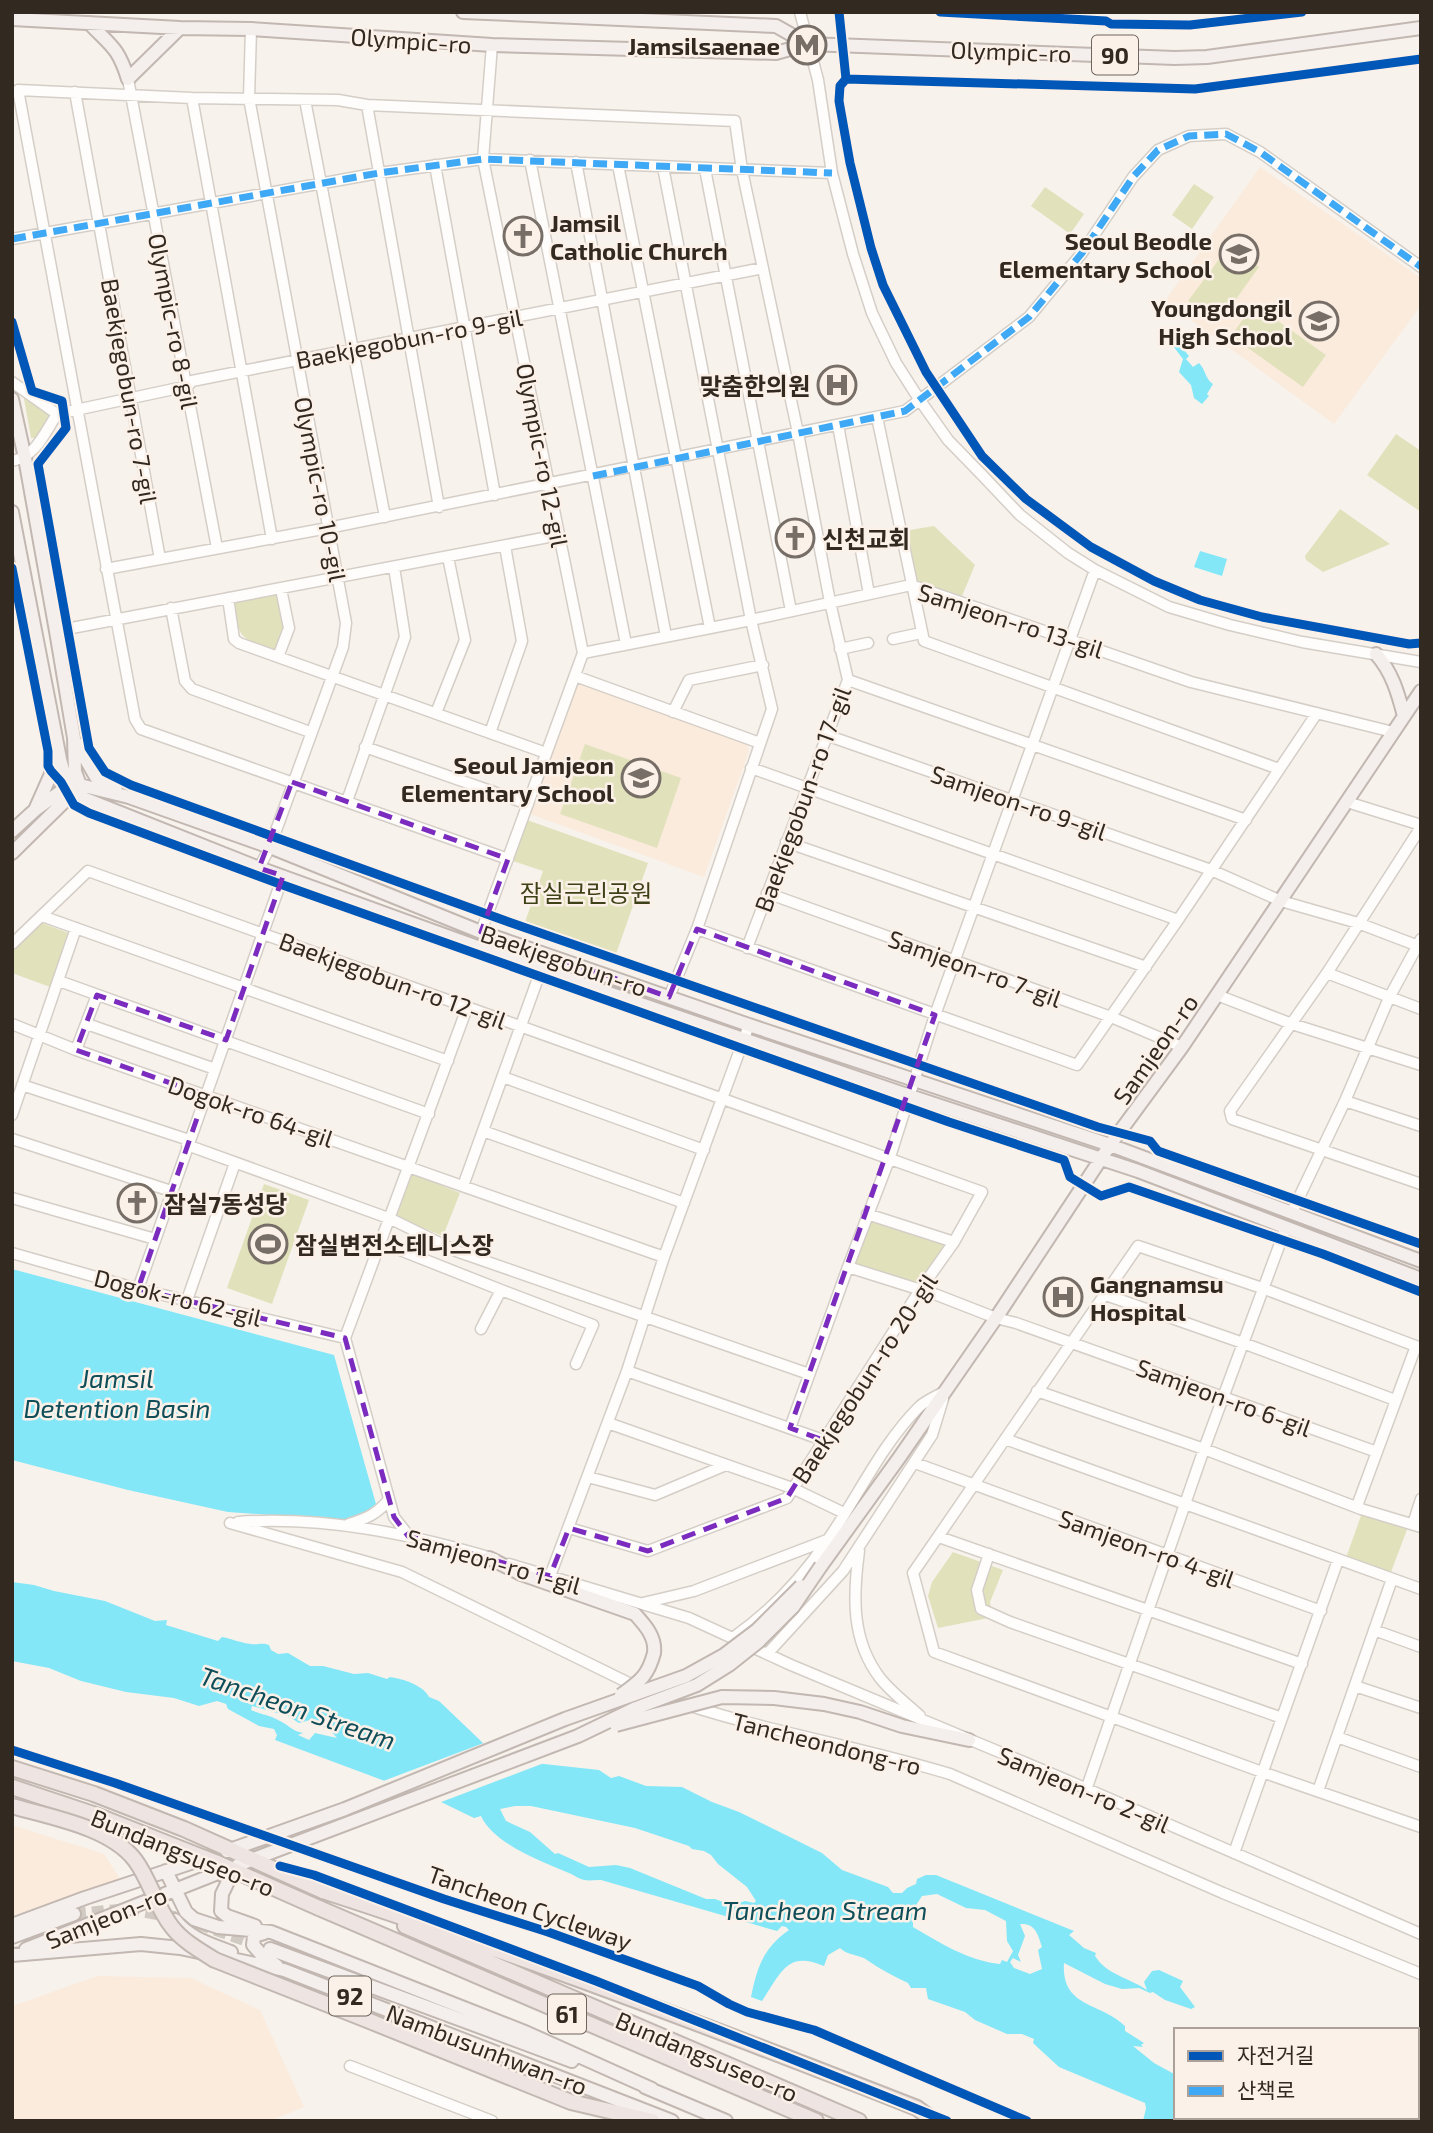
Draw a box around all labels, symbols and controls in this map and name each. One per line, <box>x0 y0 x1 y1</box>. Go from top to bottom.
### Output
street label: Olympic-ro <box>350 21 472 59</box>
metro station icon: Jamsilsaenae <box>786 24 828 66</box>
place label: Jamsilsaenae <box>627 31 780 60</box>
street label: Olympic-ro <box>950 34 1072 68</box>
road number: 90 <box>1092 36 1138 74</box>
place label: Jamsil Catholic Church <box>550 208 728 265</box>
church icon: Jamsil Catholic Church <box>502 215 544 257</box>
place label: Seoul Beodle Elementary School <box>999 226 1212 283</box>
street label: Olympic-ro 8-gil <box>143 231 205 411</box>
school or university icon: Seoul Beodle Elementary School <box>1218 233 1260 275</box>
street label: Baekjegobun-ro 7-gil <box>96 276 164 506</box>
place label: Youngdongil High School <box>1151 293 1292 350</box>
school or university icon: Youngdongil High School <box>1298 300 1340 342</box>
street label: Baekjegobun-ro 9-gil <box>293 302 525 374</box>
street label: Olympic-ro 12-gil <box>511 361 575 549</box>
hospital icon: 맞춤한의원 <box>816 364 858 406</box>
place label: 맞춤한의원 <box>700 371 810 400</box>
street label: Olympic-ro 10-gil <box>289 394 353 584</box>
church icon: 신천교회 <box>774 517 816 559</box>
place label: 신천교회 <box>822 524 910 553</box>
street label: Samjeon-ro 13-gil <box>915 576 1107 664</box>
street label: Baekjegobun-ro 17-gil <box>748 682 856 916</box>
place label: Seoul Jamjeon Elementary School <box>401 750 614 807</box>
school or university icon: Seoul Jamjeon Elementary School <box>620 757 662 799</box>
street label: Samjeon-ro 9-gil <box>927 758 1111 846</box>
park label: 잠실근린공원 <box>520 878 652 907</box>
street label: Baekjegobun-ro <box>477 918 651 1002</box>
street label: Samjeon-ro 7-gil <box>884 923 1066 1013</box>
street label: Baekjegobun-ro 12-gil <box>275 925 511 1035</box>
street label: Samjeon-ro <box>1106 988 1204 1110</box>
street label: Dogok-ro 64-gil <box>165 1069 337 1153</box>
church icon: 잠실7동성당 <box>116 1182 158 1224</box>
place label: 잠실7동성당 <box>164 1189 287 1218</box>
sports icon: 잠실변전소테니스장 <box>247 1223 289 1265</box>
place label: 잠실변전소테니스장 <box>295 1230 494 1259</box>
street label: Dogok-ro 62-gil <box>91 1262 265 1332</box>
street label: Baekjegobun-ro 20-gil <box>785 1268 943 1488</box>
place label: Gangnamsu Hospital <box>1090 1269 1224 1326</box>
hospital icon: Gangnamsu Hospital <box>1042 1276 1084 1318</box>
street label: Samjeon-ro 6-gil <box>1133 1352 1315 1442</box>
water label: Jamsil Detention Basin <box>23 1362 211 1423</box>
street label: Samjeon-ro 4-gil <box>1055 1503 1239 1593</box>
street label: Samjeon-ro 1-gil <box>403 1522 585 1600</box>
water label: Tancheon Stream <box>196 1659 400 1755</box>
street label: Tancheondong-ro <box>730 1706 924 1780</box>
street label: Samjeon-ro 2-gil <box>994 1740 1174 1838</box>
street label: Bundangsuseo-ro <box>87 1802 279 1902</box>
street label: Tancheon Cycleway <box>424 1859 636 1956</box>
street label: Samjeon-ro <box>41 1880 171 1954</box>
water label: Tancheon Stream <box>722 1894 928 1925</box>
road number: 92 <box>329 1977 371 2016</box>
road number: 61 <box>548 1994 586 2034</box>
street label: Nambusunhwan-ro <box>382 1997 592 2101</box>
street label: Bundangsuseo-ro <box>612 2005 802 2107</box>
legend <box>1174 2028 1419 2119</box>
text: 자전거길 <box>1237 2042 1314 2067</box>
text: 산책로 <box>1237 2077 1295 2102</box>

